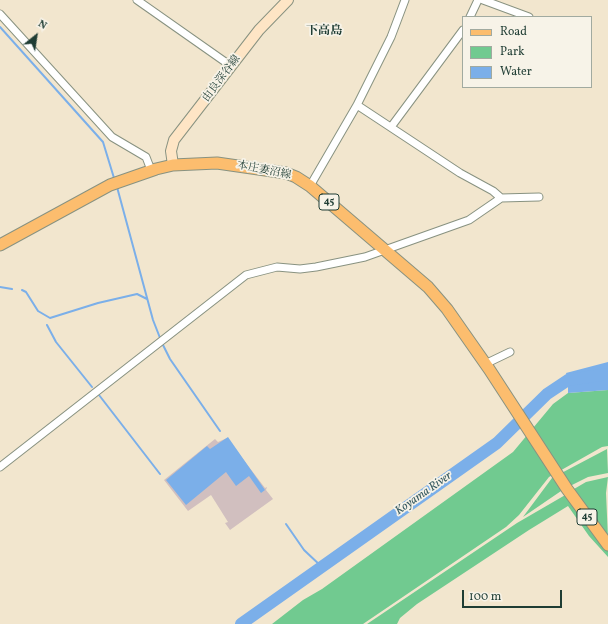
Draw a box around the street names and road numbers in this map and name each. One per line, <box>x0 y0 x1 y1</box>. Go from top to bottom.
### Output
street label: 由良深谷線 <box>200 53 244 105</box>
street label: 本庄妻沼線 <box>236 159 292 183</box>
road number: 45 <box>319 194 339 210</box>
road number: 45 <box>577 509 597 525</box>

